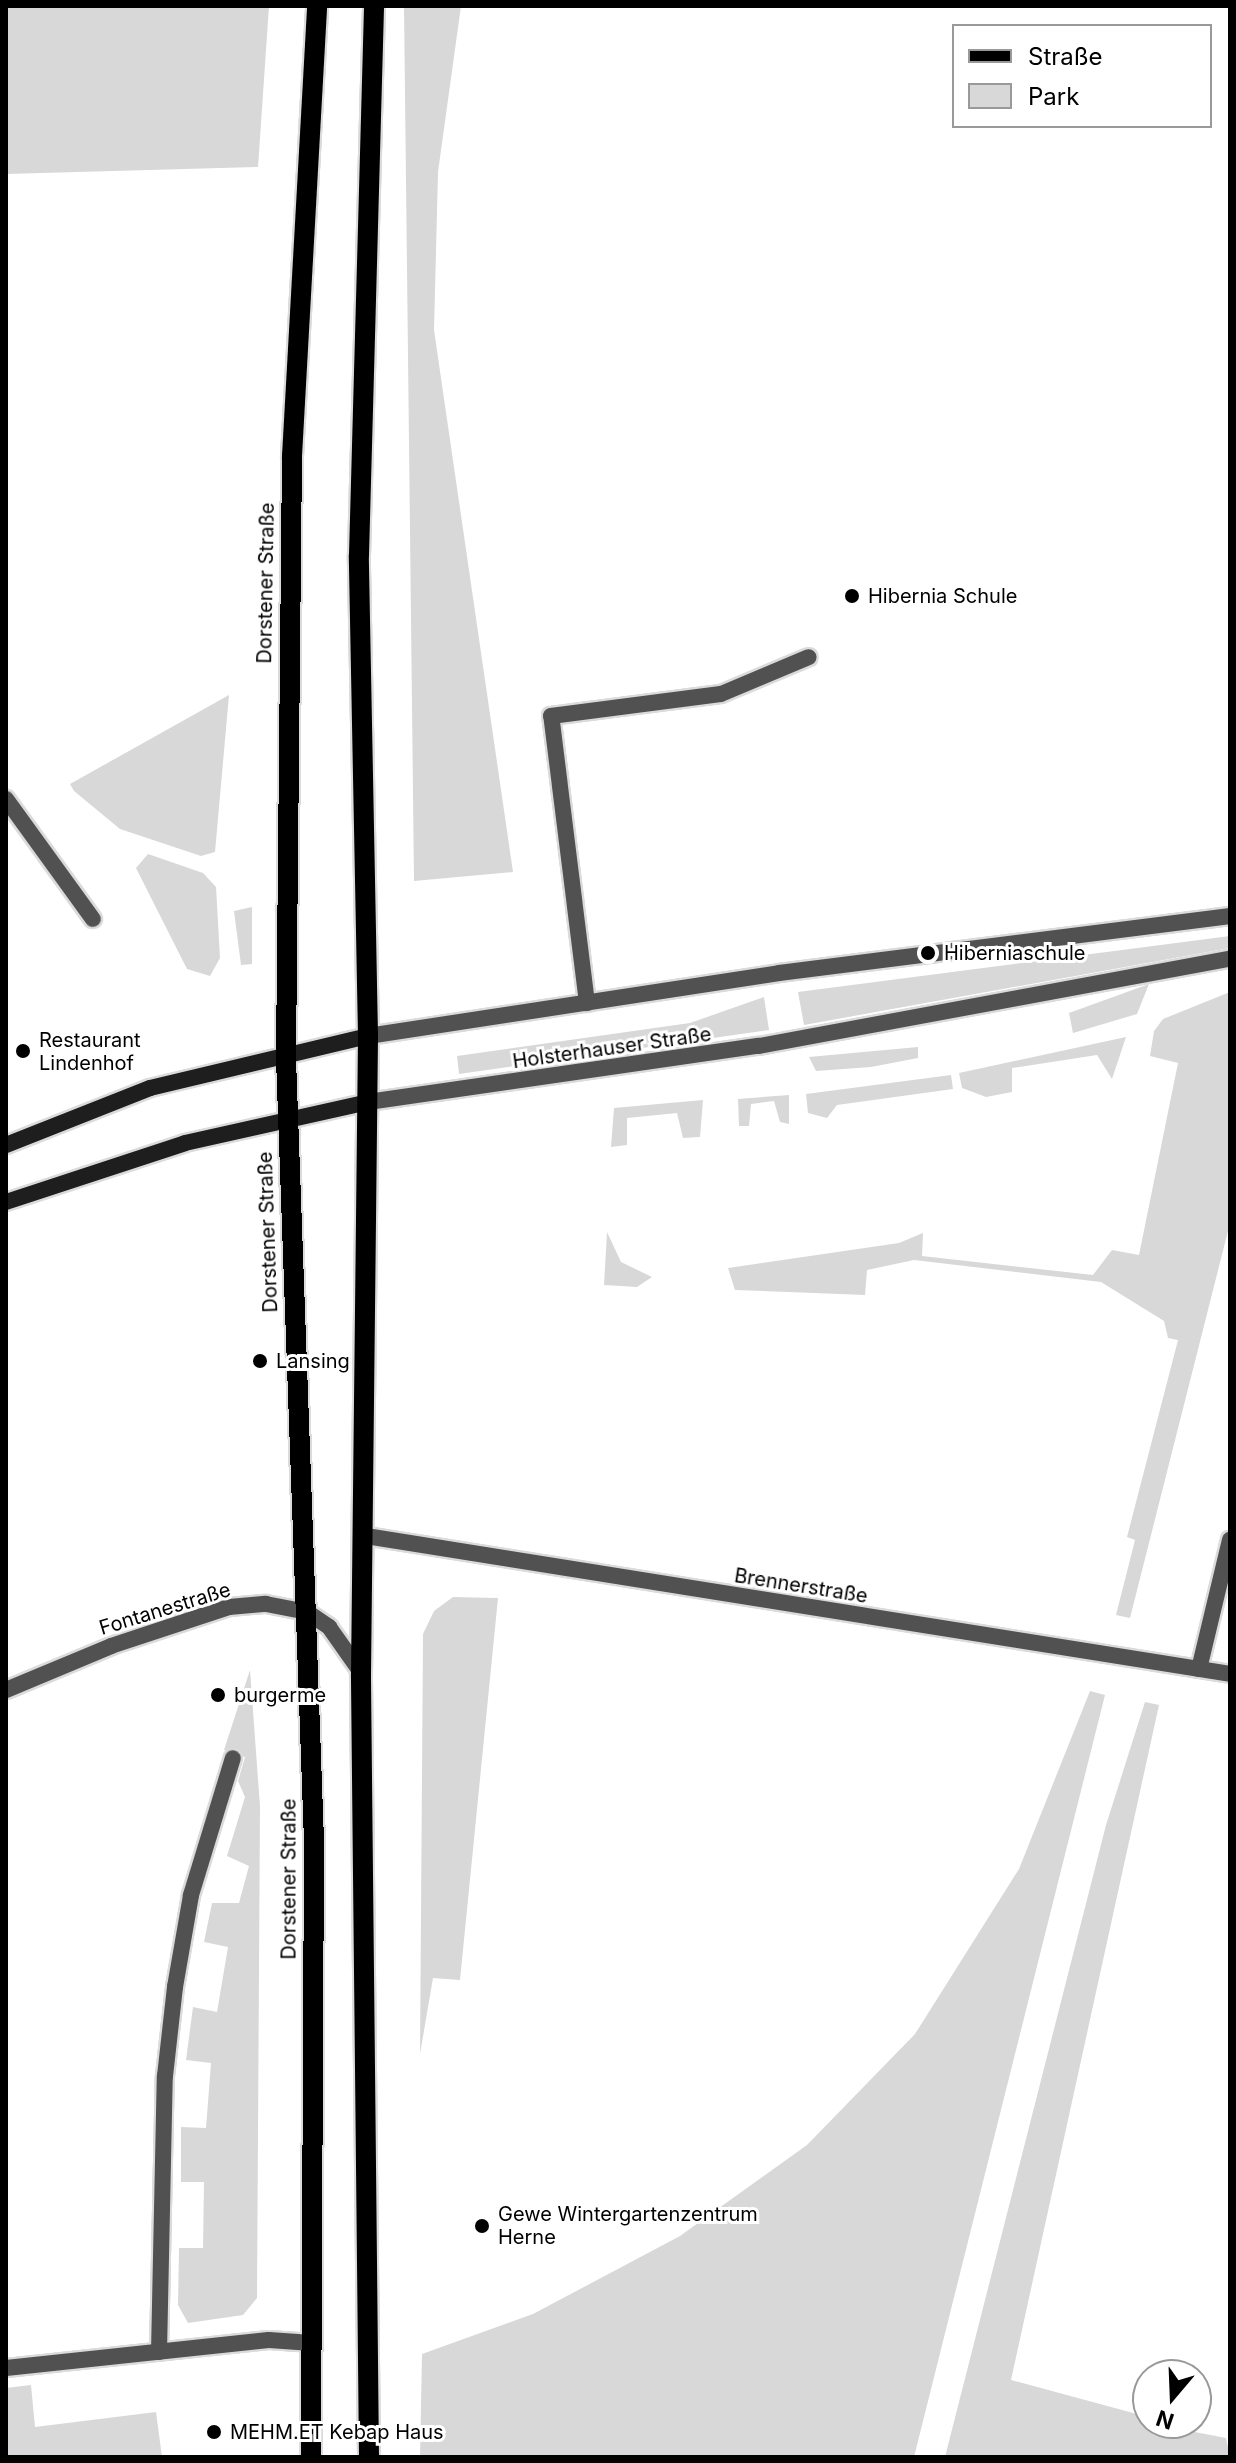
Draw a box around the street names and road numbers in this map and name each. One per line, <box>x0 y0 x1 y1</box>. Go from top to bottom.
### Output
street label: Dorstener Straße <box>253 502 279 664</box>
street label: Holsterhauser Straße <box>511 1022 713 1074</box>
street label: Dorstener Straße <box>253 1151 283 1313</box>
street label: Brennerstraße <box>733 1564 869 1608</box>
street label: Fontanestraße <box>96 1578 234 1640</box>
street label: Dorstener Straße <box>277 1798 301 1960</box>

